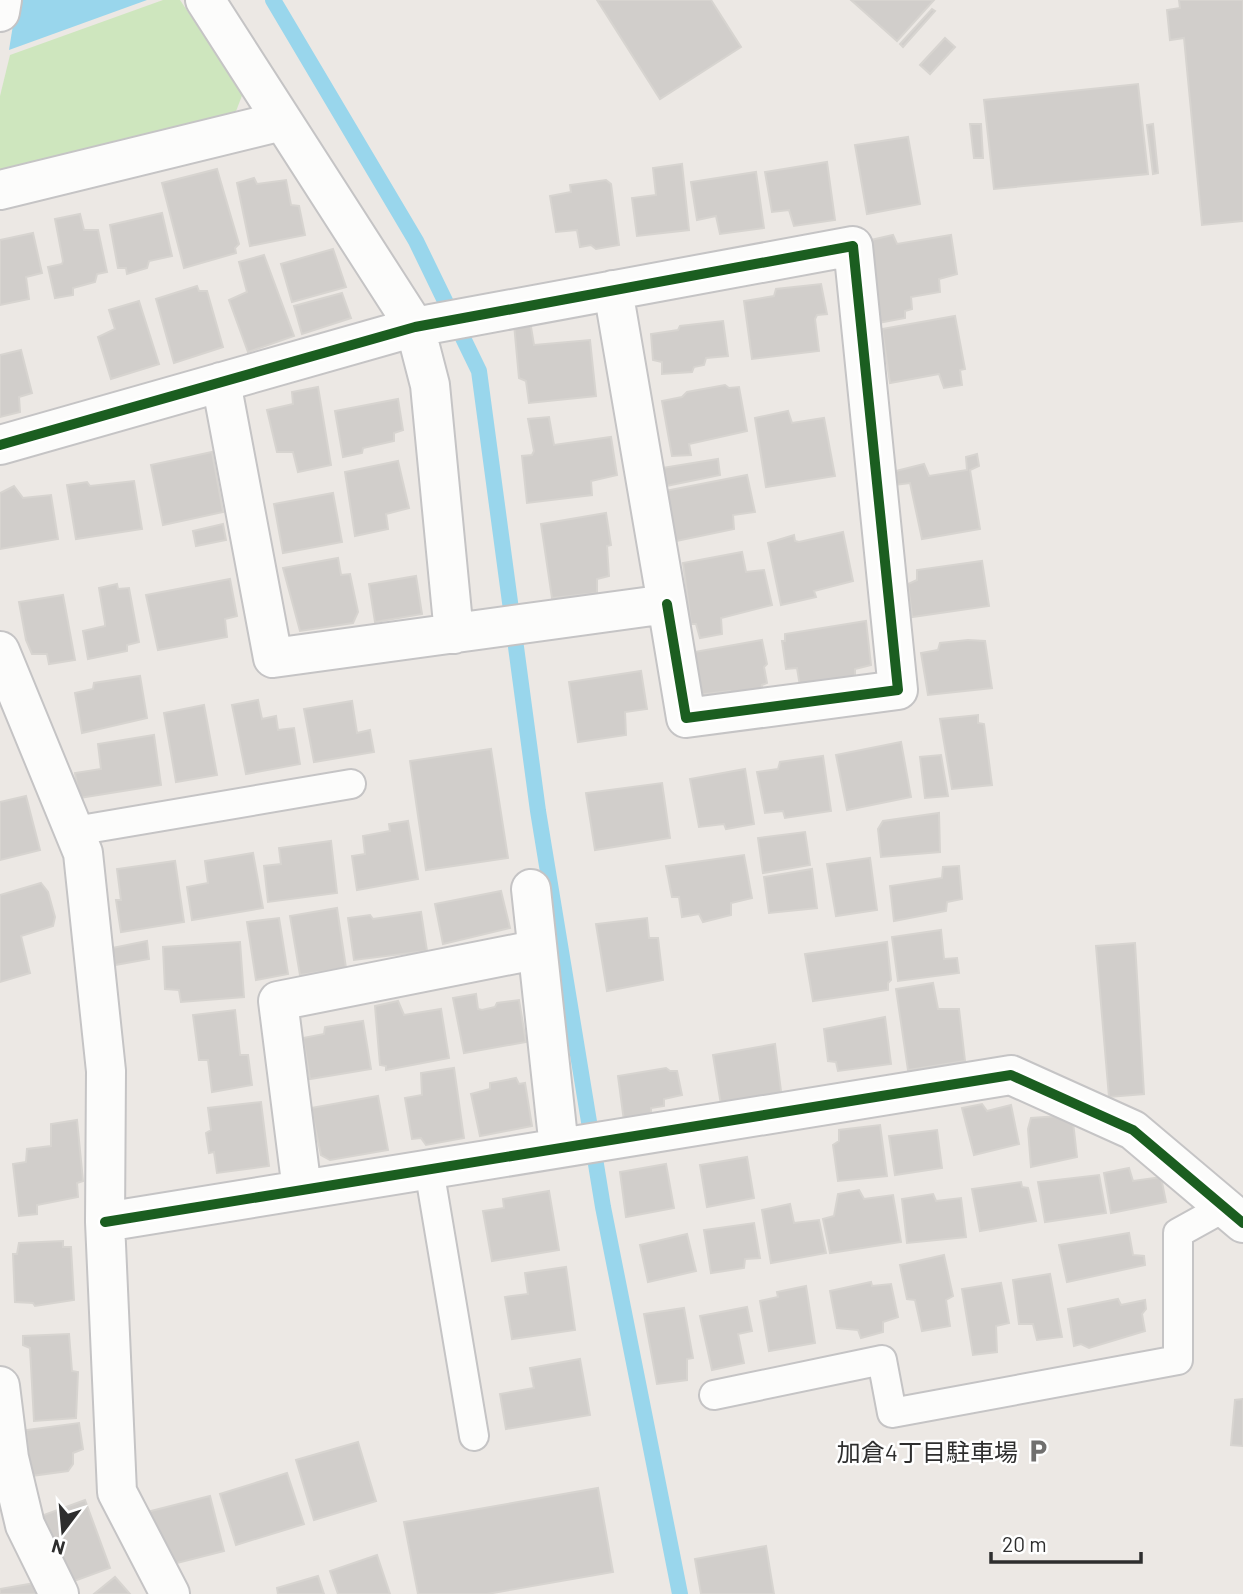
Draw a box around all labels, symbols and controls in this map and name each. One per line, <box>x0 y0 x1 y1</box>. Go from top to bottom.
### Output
place label: 加倉4丁目駐車場 <box>837 1437 1018 1466</box>
parking icon: 加倉4丁目駐車場 <box>1024 1437 1052 1465</box>
north arrow <box>28 1496 98 1566</box>
scale bar <box>991 1520 1142 1564</box>
text: 20 m <box>1002 1531 1047 1556</box>
text: N <box>49 1535 67 1561</box>

